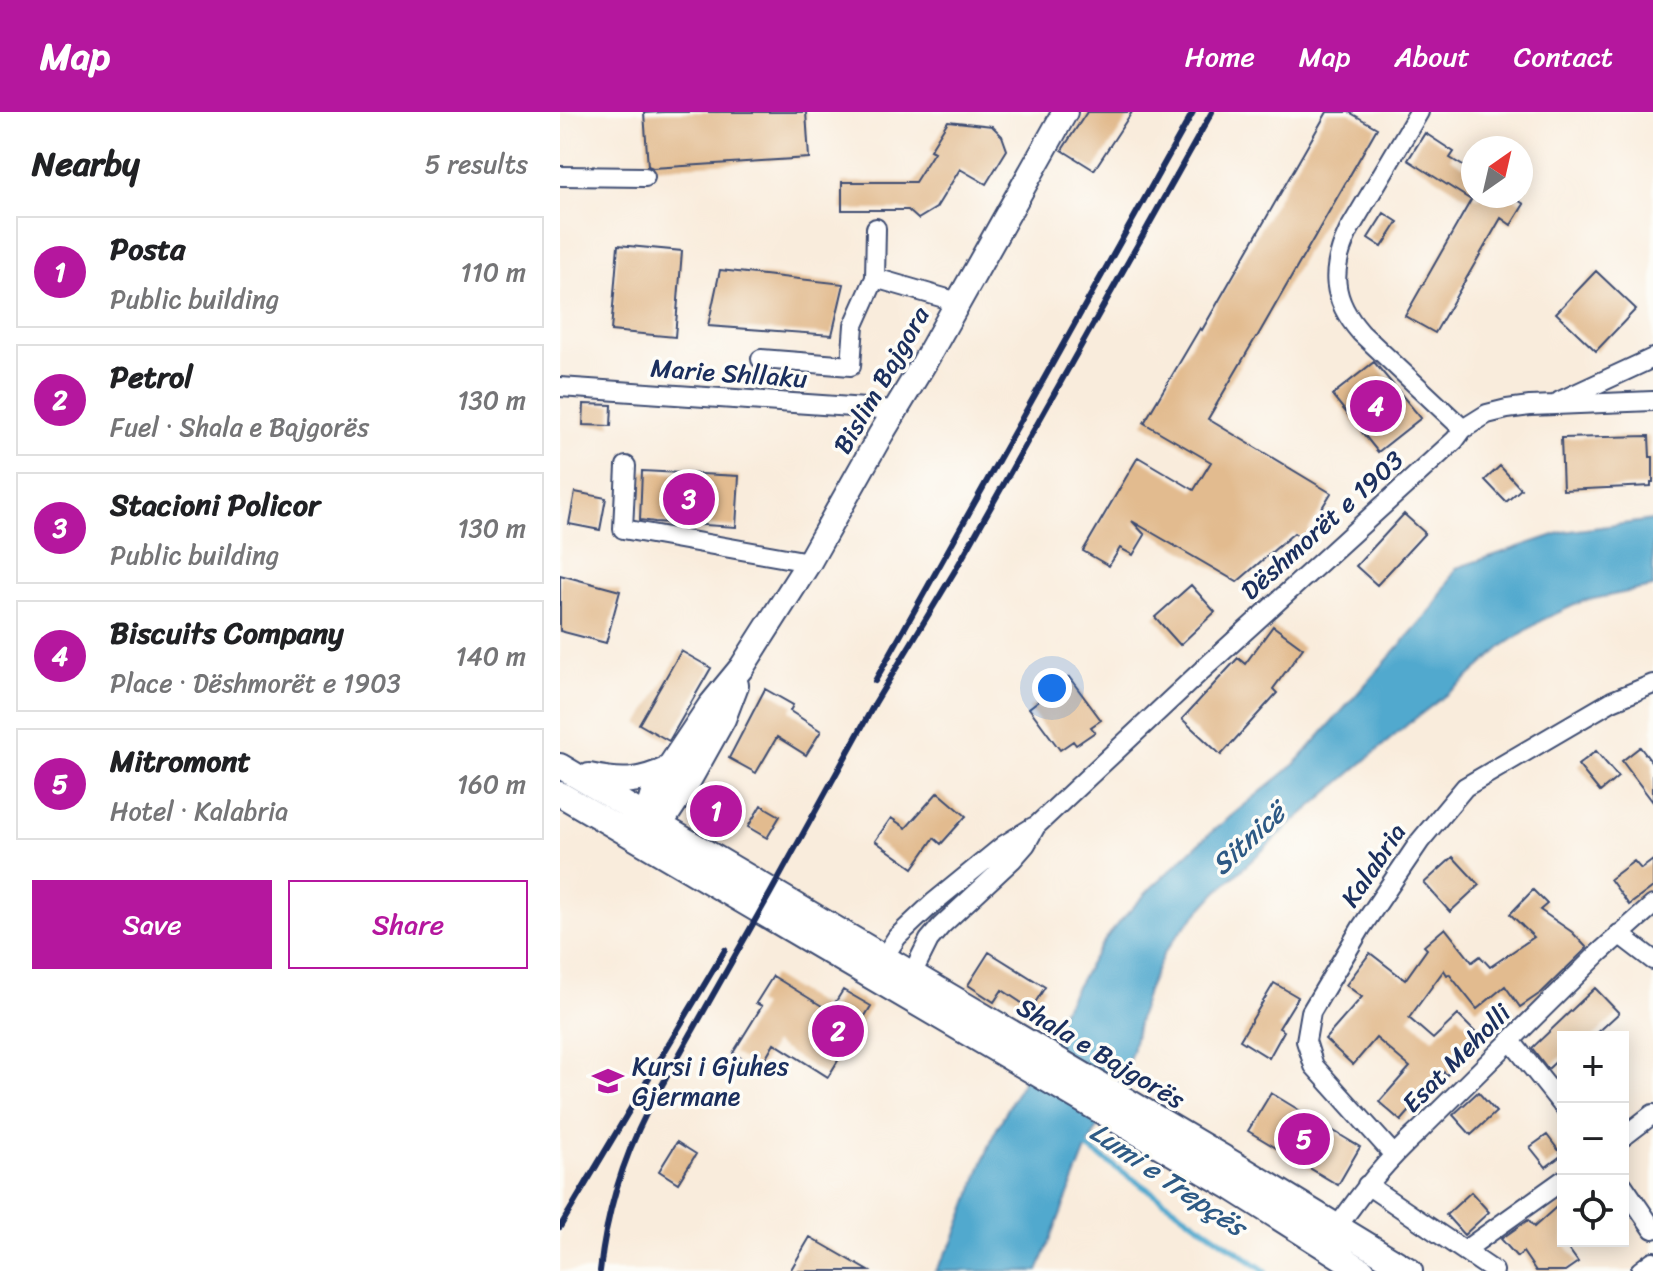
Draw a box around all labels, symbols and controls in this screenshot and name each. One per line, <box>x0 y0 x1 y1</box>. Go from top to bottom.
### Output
text: Map <box>40 23 110 90</box>
text: Home <box>1185 32 1255 81</box>
text: Map <box>1299 32 1350 81</box>
text: About <box>1394 32 1470 81</box>
text: Contact <box>1514 32 1613 81</box>
text: Nearby <box>32 134 140 194</box>
north arrow <box>1461 136 1533 208</box>
text: 5 results <box>425 141 528 187</box>
text: Posta <box>110 222 185 276</box>
text: 1 <box>54 249 66 295</box>
text: 110 m <box>461 249 526 295</box>
text: Public building <box>110 276 279 322</box>
street label: Bislim Bajgora <box>820 296 943 463</box>
street label: Marie Shllaku <box>649 345 809 401</box>
text: Petrol <box>110 350 193 404</box>
pin: 4 <box>1350 376 1402 436</box>
text: 2 <box>52 377 68 423</box>
text: 130 m <box>457 377 526 423</box>
text: Fuel · Shala e Bajgorës <box>110 404 369 450</box>
street label: Dëshmorët e 1903 <box>1229 438 1415 612</box>
pin: 3 <box>663 469 715 529</box>
text: Stacioni Policor <box>110 478 320 532</box>
text: 3 <box>53 505 67 551</box>
text: 130 m <box>457 505 526 551</box>
text: Public building <box>110 532 279 578</box>
text: Biscuits Company <box>110 606 344 660</box>
text: 4 <box>52 633 68 679</box>
text: 140 m <box>455 633 526 679</box>
text: Place · Dëshmorët e 1903 <box>110 660 401 706</box>
your location <box>1032 668 1072 708</box>
text: Mitromont <box>110 734 251 788</box>
text: 5 <box>52 761 68 807</box>
text: 160 m <box>457 761 526 807</box>
pin: 1 <box>690 781 742 841</box>
water label: Sitnicë <box>1199 787 1301 887</box>
text: Hotel · Kalabria <box>110 788 288 834</box>
street label: Kalabria <box>1328 813 1418 917</box>
button: Save <box>32 880 272 969</box>
button: Share <box>288 880 528 969</box>
street label: Shala e Bajgorës <box>1008 984 1195 1122</box>
street label: Esat Meholli <box>1390 991 1523 1124</box>
pin: 2 <box>812 1001 864 1061</box>
map controls <box>1557 1031 1629 1247</box>
button: + <box>1557 1031 1629 1103</box>
place label: Kursi i Gjuhes Gjermane <box>632 1043 789 1119</box>
school or university icon: Kursi i Gjuhes Gjermane <box>591 1064 625 1098</box>
button: − <box>1557 1103 1629 1175</box>
water label: Lumi e Trepçës <box>1080 1108 1260 1252</box>
pin: 5 <box>1278 1109 1330 1169</box>
button: locate <box>1557 1175 1629 1247</box>

